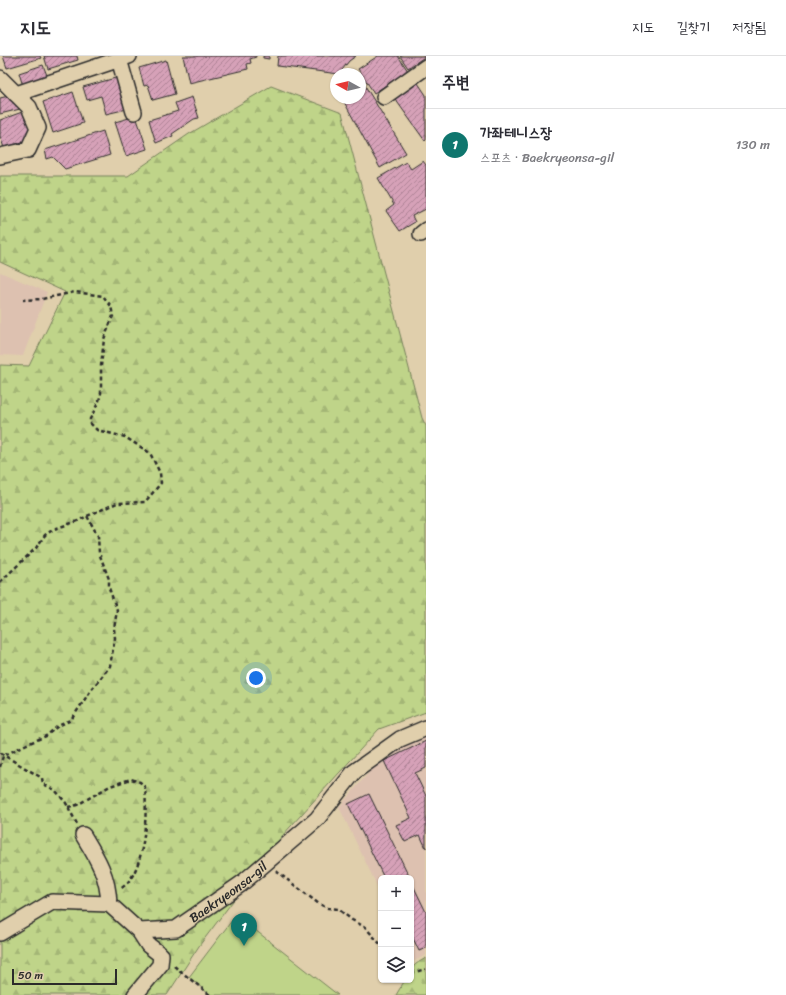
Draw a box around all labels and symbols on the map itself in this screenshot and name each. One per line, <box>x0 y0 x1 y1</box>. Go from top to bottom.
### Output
north arrow <box>330 68 366 104</box>
your location <box>246 668 266 688</box>
street label: Baekryeonsa-gil <box>184 855 272 928</box>
pin: 1 <box>231 913 257 946</box>
scale bar <box>12 967 117 986</box>

